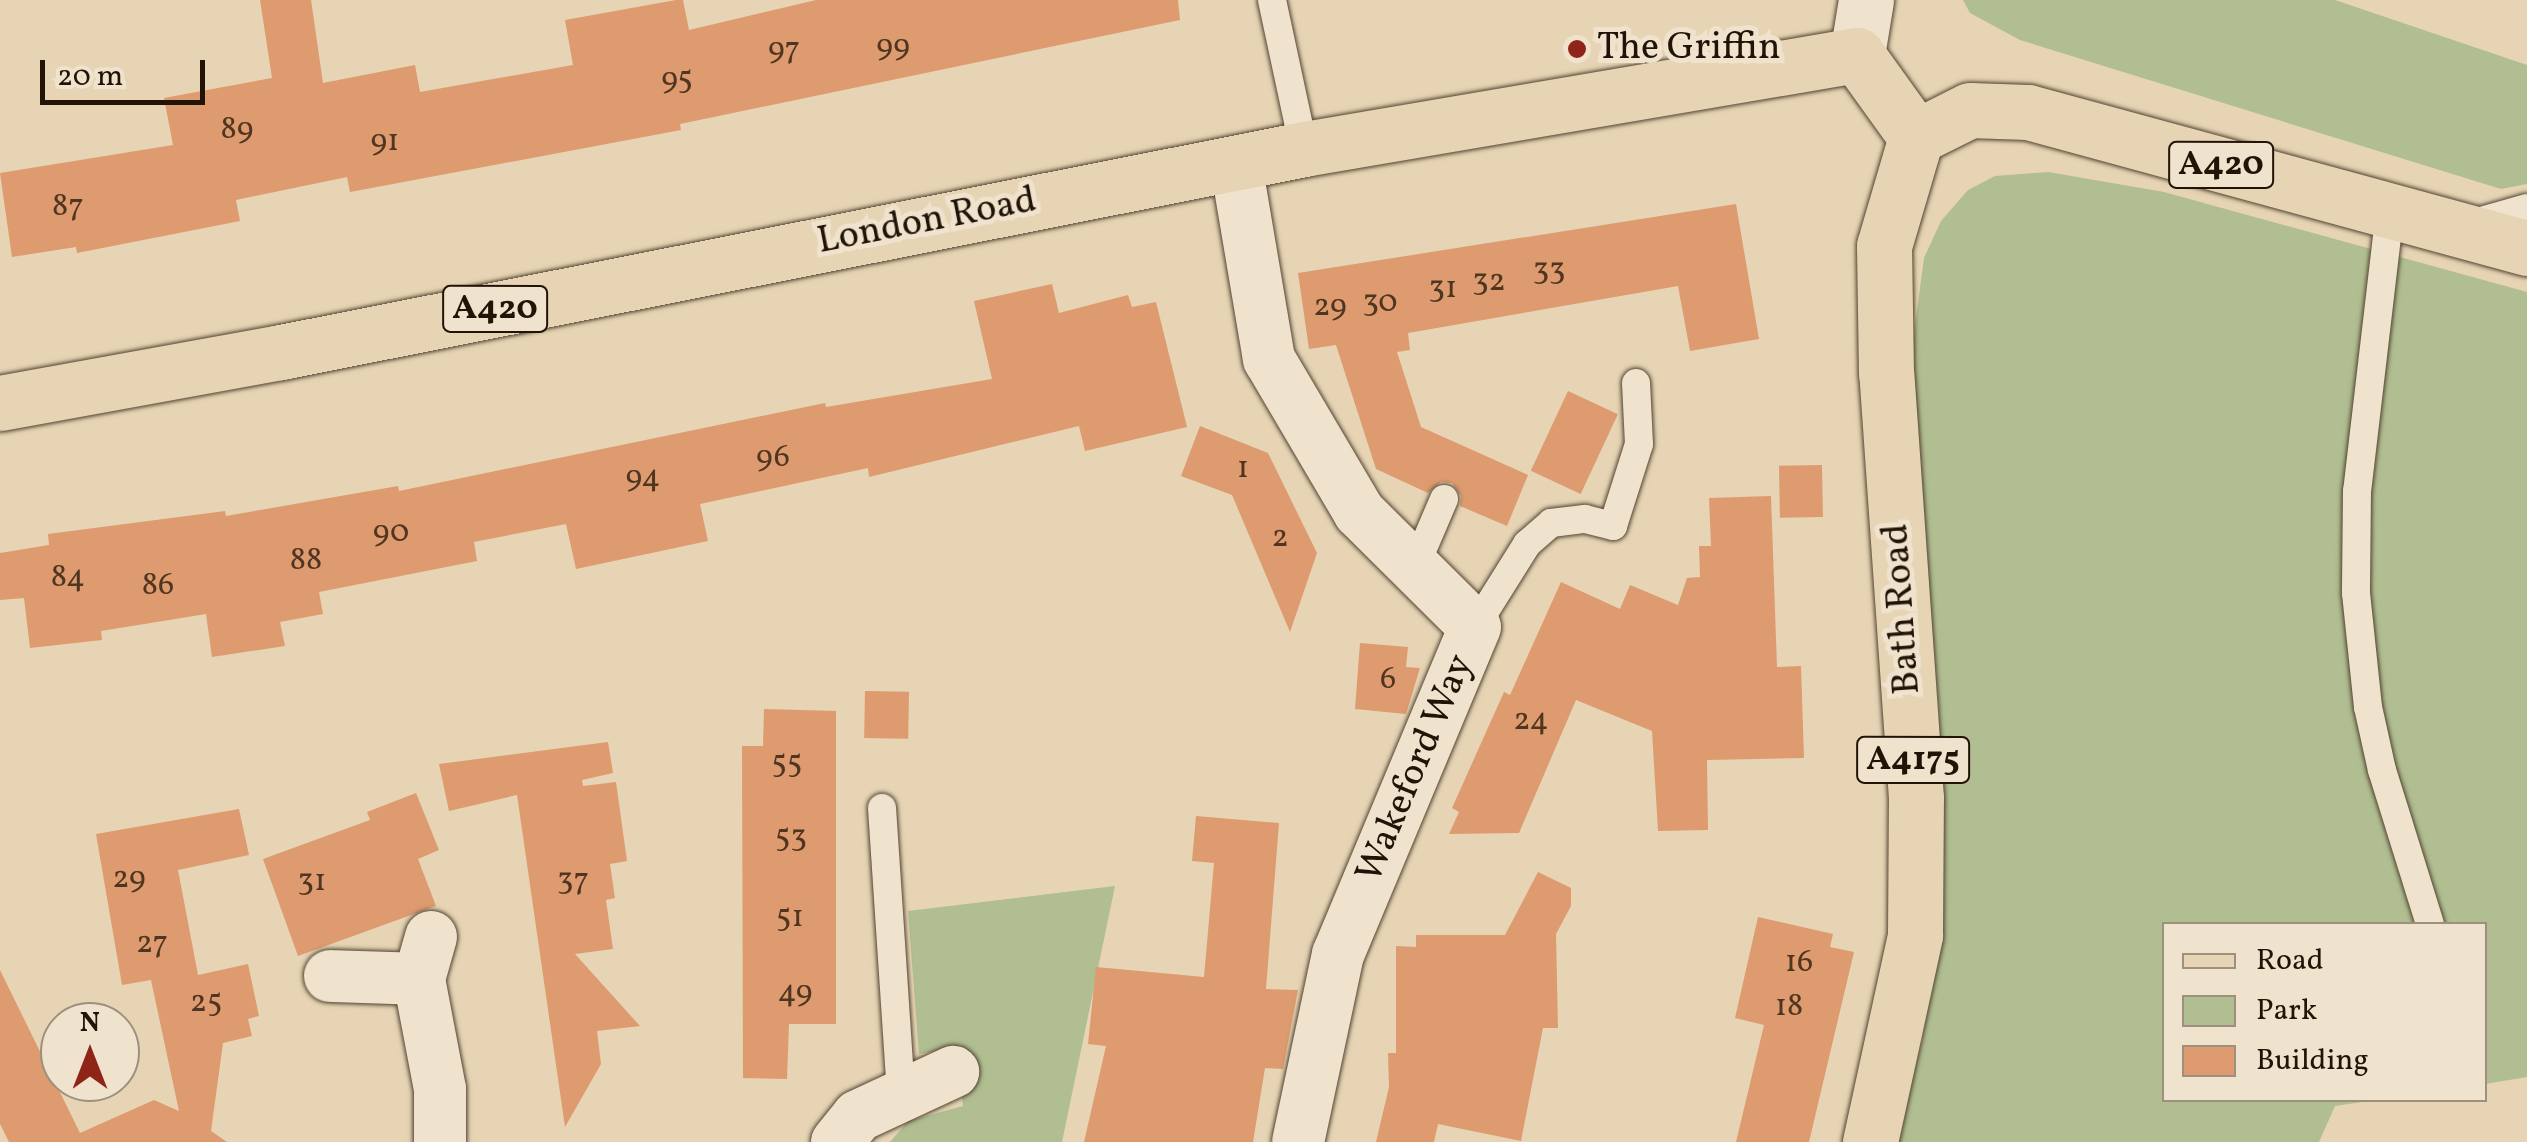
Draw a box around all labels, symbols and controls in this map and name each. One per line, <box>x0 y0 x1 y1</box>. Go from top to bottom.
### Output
place label: The Griffin <box>1597 26 1781 72</box>
house number: 99 <box>876 28 910 66</box>
house number: 97 <box>768 31 800 69</box>
marker: The Griffin <box>1566 38 1588 60</box>
scale bar <box>45 40 210 102</box>
text: 20 m <box>57 56 123 98</box>
house number: 95 <box>661 61 693 99</box>
house number: 89 <box>221 111 253 149</box>
house number: 91 <box>370 123 400 161</box>
road number: A420 <box>2166 135 2276 195</box>
street label: London Road <box>814 178 1040 266</box>
house number: 87 <box>52 188 84 226</box>
house number: 33 <box>1533 252 1565 290</box>
house number: 32 <box>1472 263 1506 301</box>
house number: 31 <box>1429 270 1457 308</box>
road number: A420 <box>440 279 550 339</box>
house number: 30 <box>1362 284 1398 322</box>
house number: 29 <box>1313 288 1347 326</box>
house number: 96 <box>756 439 790 477</box>
house number: 1 <box>1237 450 1249 488</box>
house number: 94 <box>626 459 660 497</box>
house number: 90 <box>373 514 409 552</box>
house number: 2 <box>1271 519 1289 557</box>
street label: Bath Road <box>1874 522 1932 696</box>
house number: 88 <box>290 542 322 580</box>
house number: 84 <box>51 559 85 597</box>
house number: 86 <box>142 567 174 605</box>
street label: Wakeford Way <box>1347 648 1485 890</box>
house number: 6 <box>1380 661 1396 699</box>
house number: 24 <box>1513 702 1549 740</box>
road number: A4175 <box>1856 730 1970 790</box>
house number: 55 <box>772 745 802 783</box>
house number: 53 <box>775 819 807 857</box>
house number: 29 <box>112 860 146 898</box>
house number: 37 <box>557 862 589 900</box>
house number: 31 <box>298 863 326 901</box>
house number: 51 <box>776 899 804 937</box>
legend <box>2162 922 2487 1102</box>
house number: 27 <box>136 925 168 963</box>
text: Road <box>2256 940 2324 982</box>
house number: 16 <box>1785 944 1813 982</box>
house number: 49 <box>778 974 812 1012</box>
house number: 25 <box>190 984 222 1022</box>
house number: 18 <box>1775 988 1803 1026</box>
text: Park <box>2256 990 2317 1032</box>
north arrow <box>40 1002 140 1102</box>
text: N <box>80 1004 100 1043</box>
text: Building <box>2256 1040 2369 1082</box>

